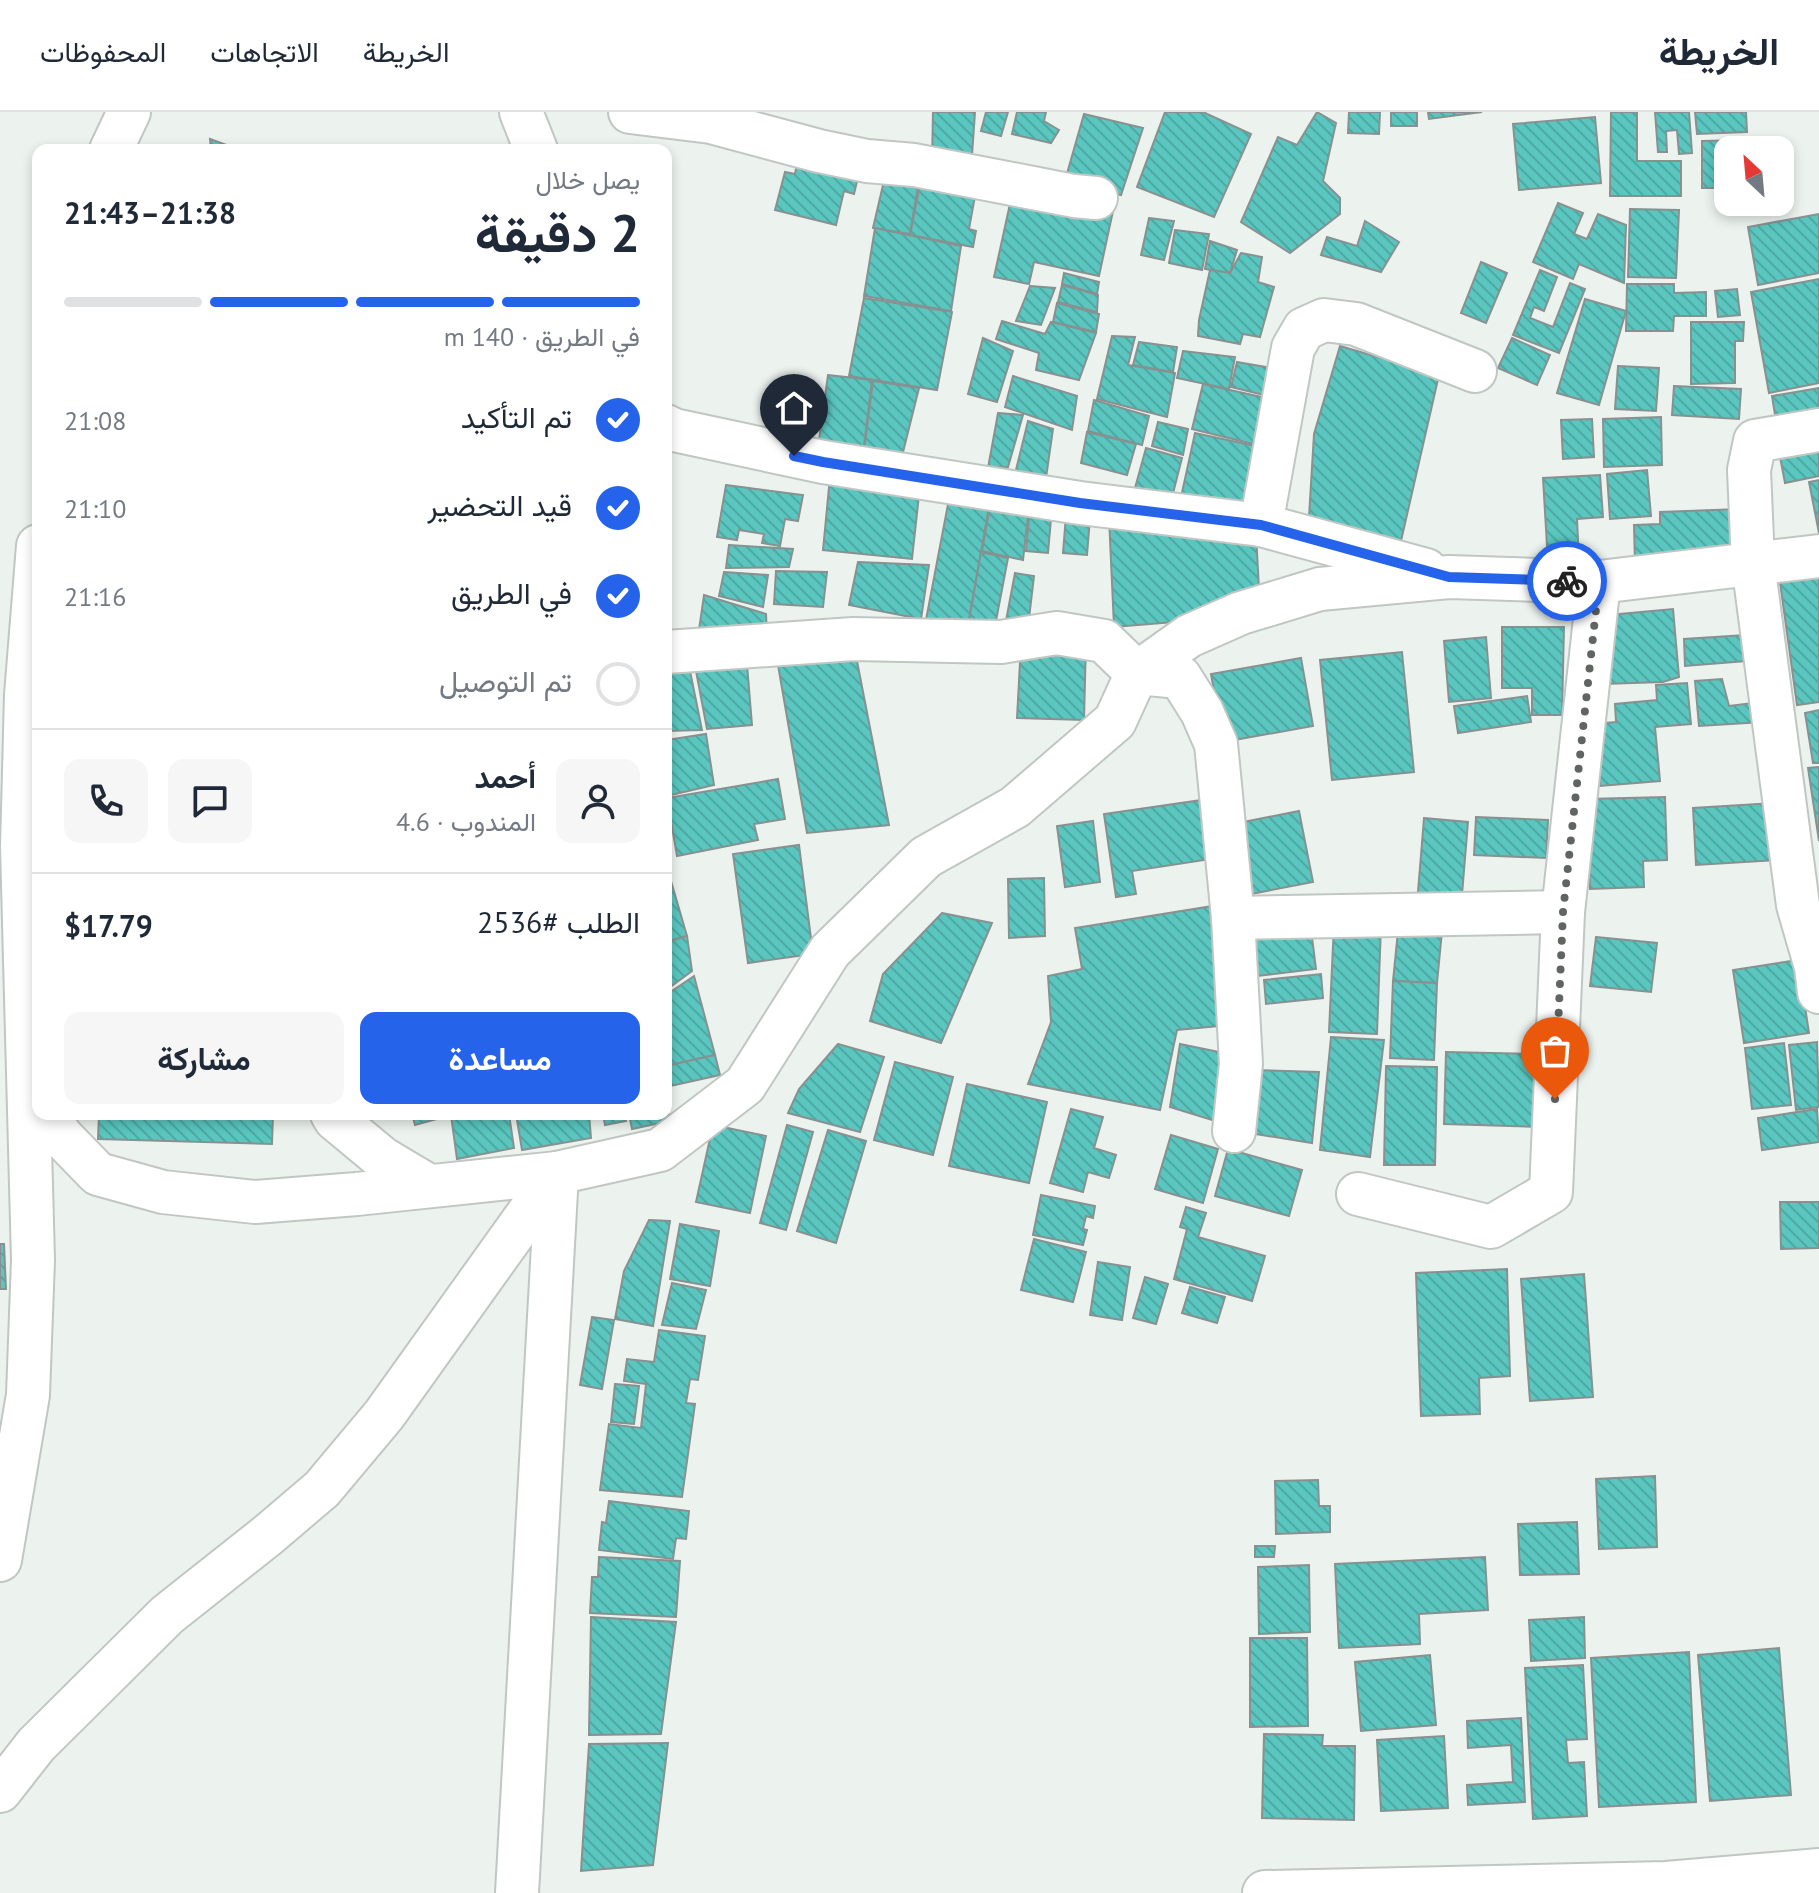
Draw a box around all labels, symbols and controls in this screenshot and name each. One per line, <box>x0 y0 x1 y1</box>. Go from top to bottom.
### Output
text: الخريطة <box>1659 26 1779 75</box>
text: المحفوظات <box>40 33 166 70</box>
text: الاتجاهات <box>210 33 319 70</box>
text: الخريطة <box>363 33 449 70</box>
north arrow <box>1714 136 1794 216</box>
map controls <box>1714 136 1794 216</box>
text: يصل خلال <box>535 163 640 196</box>
text: 21:38–21:43 <box>64 193 236 232</box>
text: 2 دقيقة <box>475 199 640 266</box>
text: في الطريق · 140 m <box>444 320 640 353</box>
pin <box>760 374 828 456</box>
icon: home <box>772 386 816 430</box>
text: تم التأكيد <box>461 397 572 436</box>
icon: check <box>596 398 640 442</box>
text: 21:08 <box>64 404 126 437</box>
text: قيد التحضير <box>427 485 572 524</box>
icon: check <box>596 486 640 530</box>
text: 21:10 <box>64 492 126 525</box>
courier <box>1527 541 1607 621</box>
icon: bike <box>1545 559 1589 603</box>
text: في الطريق <box>451 573 572 612</box>
icon: check <box>596 574 640 618</box>
text: 21:16 <box>64 580 126 613</box>
text: تم التوصيل <box>439 661 572 700</box>
text: أحمد <box>474 757 536 796</box>
button: phone <box>64 759 148 843</box>
button: chat <box>168 759 252 843</box>
button: person <box>556 759 640 843</box>
text: المندوب · 4.6 <box>396 805 536 838</box>
text: الطلب #2536 <box>477 902 640 941</box>
text: $17.79 <box>64 906 153 945</box>
button: مشاركة <box>64 1012 344 1104</box>
button: مساعدة <box>360 1012 640 1104</box>
pin <box>1521 1017 1589 1099</box>
icon: bag <box>1533 1029 1577 1073</box>

